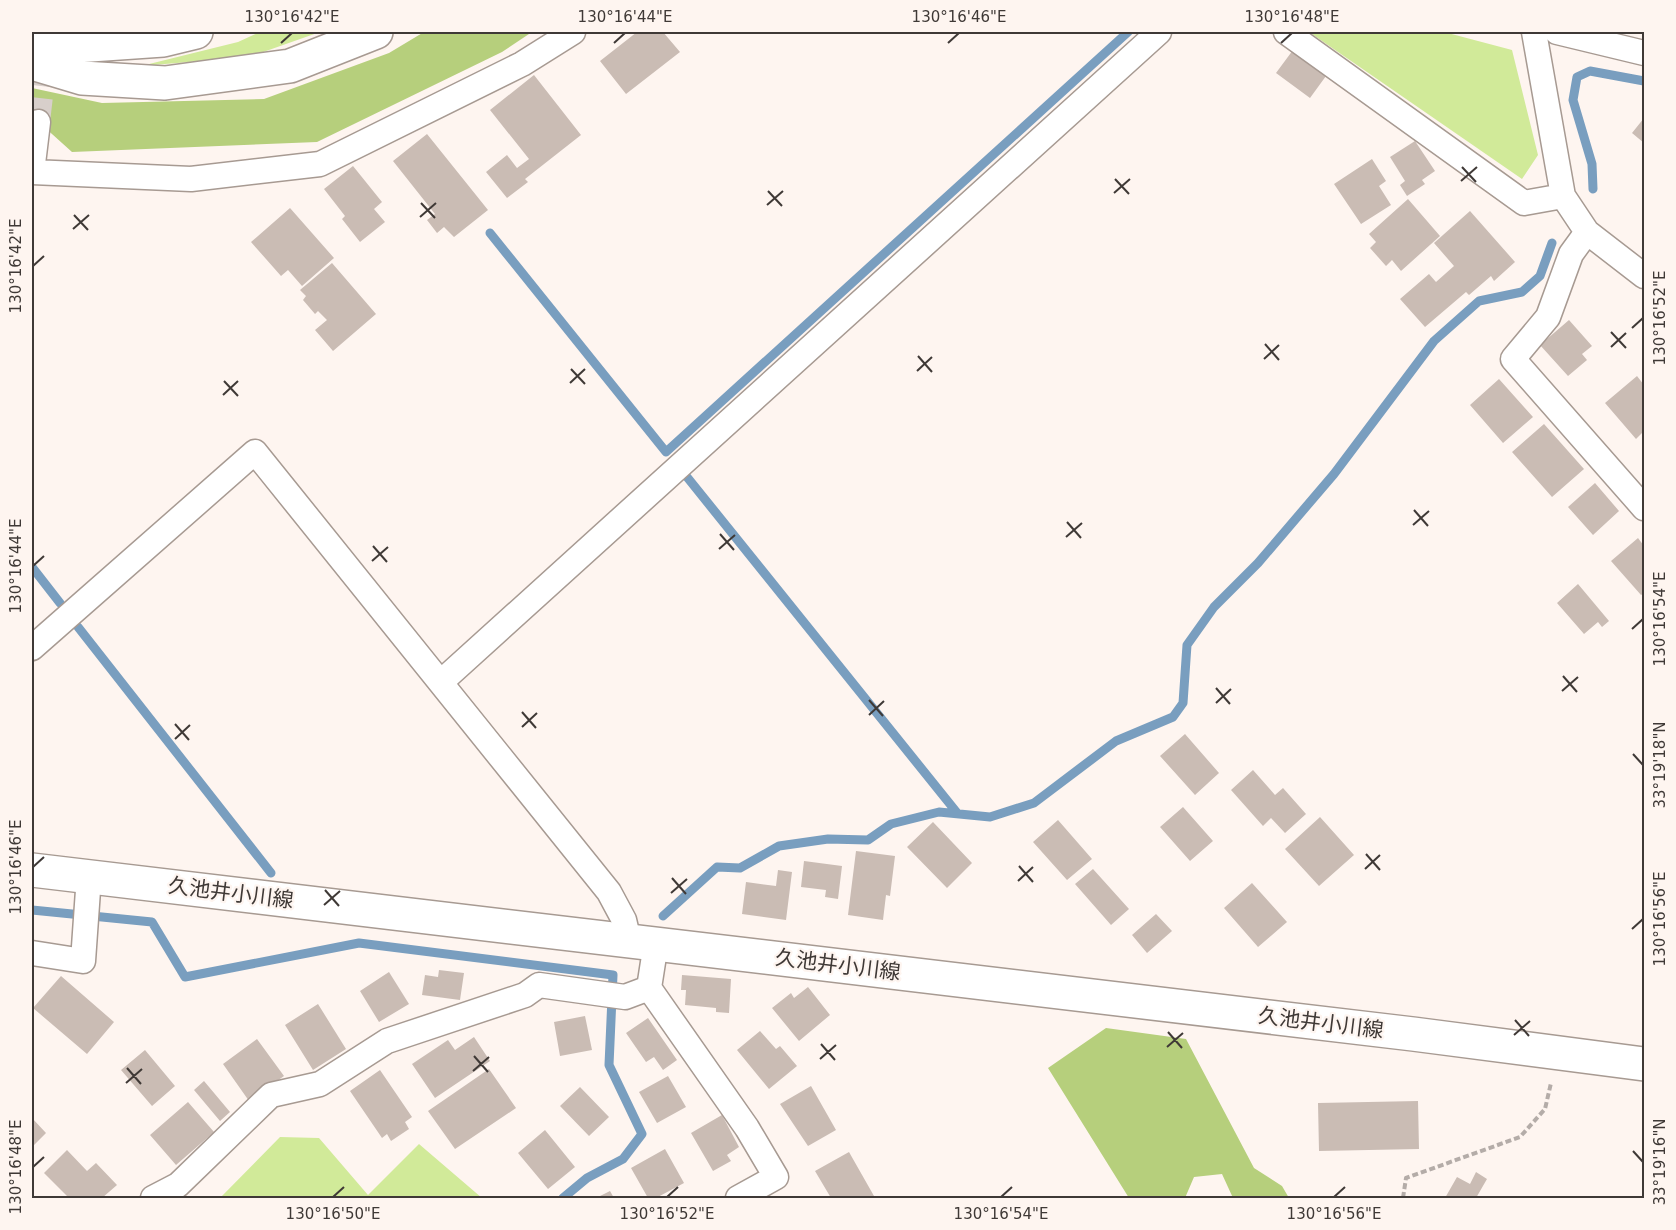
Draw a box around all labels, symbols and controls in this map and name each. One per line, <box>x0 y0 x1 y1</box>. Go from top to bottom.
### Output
text: 130°16'42"E <box>245 8 339 26</box>
text: 130°16'44"E <box>578 8 672 26</box>
text: 130°16'46"E <box>912 8 1006 26</box>
text: 130°16'48"E <box>1245 8 1339 26</box>
text: 130°16'42"E <box>7 219 25 313</box>
text: 130°16'52"E <box>1651 271 1669 365</box>
text: 130°16'44"E <box>7 519 25 613</box>
text: 130°16'54"E <box>1651 572 1669 666</box>
text: 33°19'18"N <box>1651 721 1669 809</box>
text: 130°16'46"E <box>7 820 25 914</box>
text: 130°16'56"E <box>1651 872 1669 966</box>
street label: 久池井小川線 <box>167 873 295 913</box>
street label: 久池井小川線 <box>774 945 902 985</box>
street label: 久池井小川線 <box>1257 1003 1385 1043</box>
text: 33°19'16"N <box>1651 1118 1669 1206</box>
text: 130°16'48"E <box>7 1120 25 1214</box>
text: 130°16'50"E <box>286 1205 380 1223</box>
text: 130°16'52"E <box>620 1205 714 1223</box>
text: 130°16'54"E <box>954 1205 1048 1223</box>
text: 130°16'56"E <box>1287 1205 1381 1223</box>

